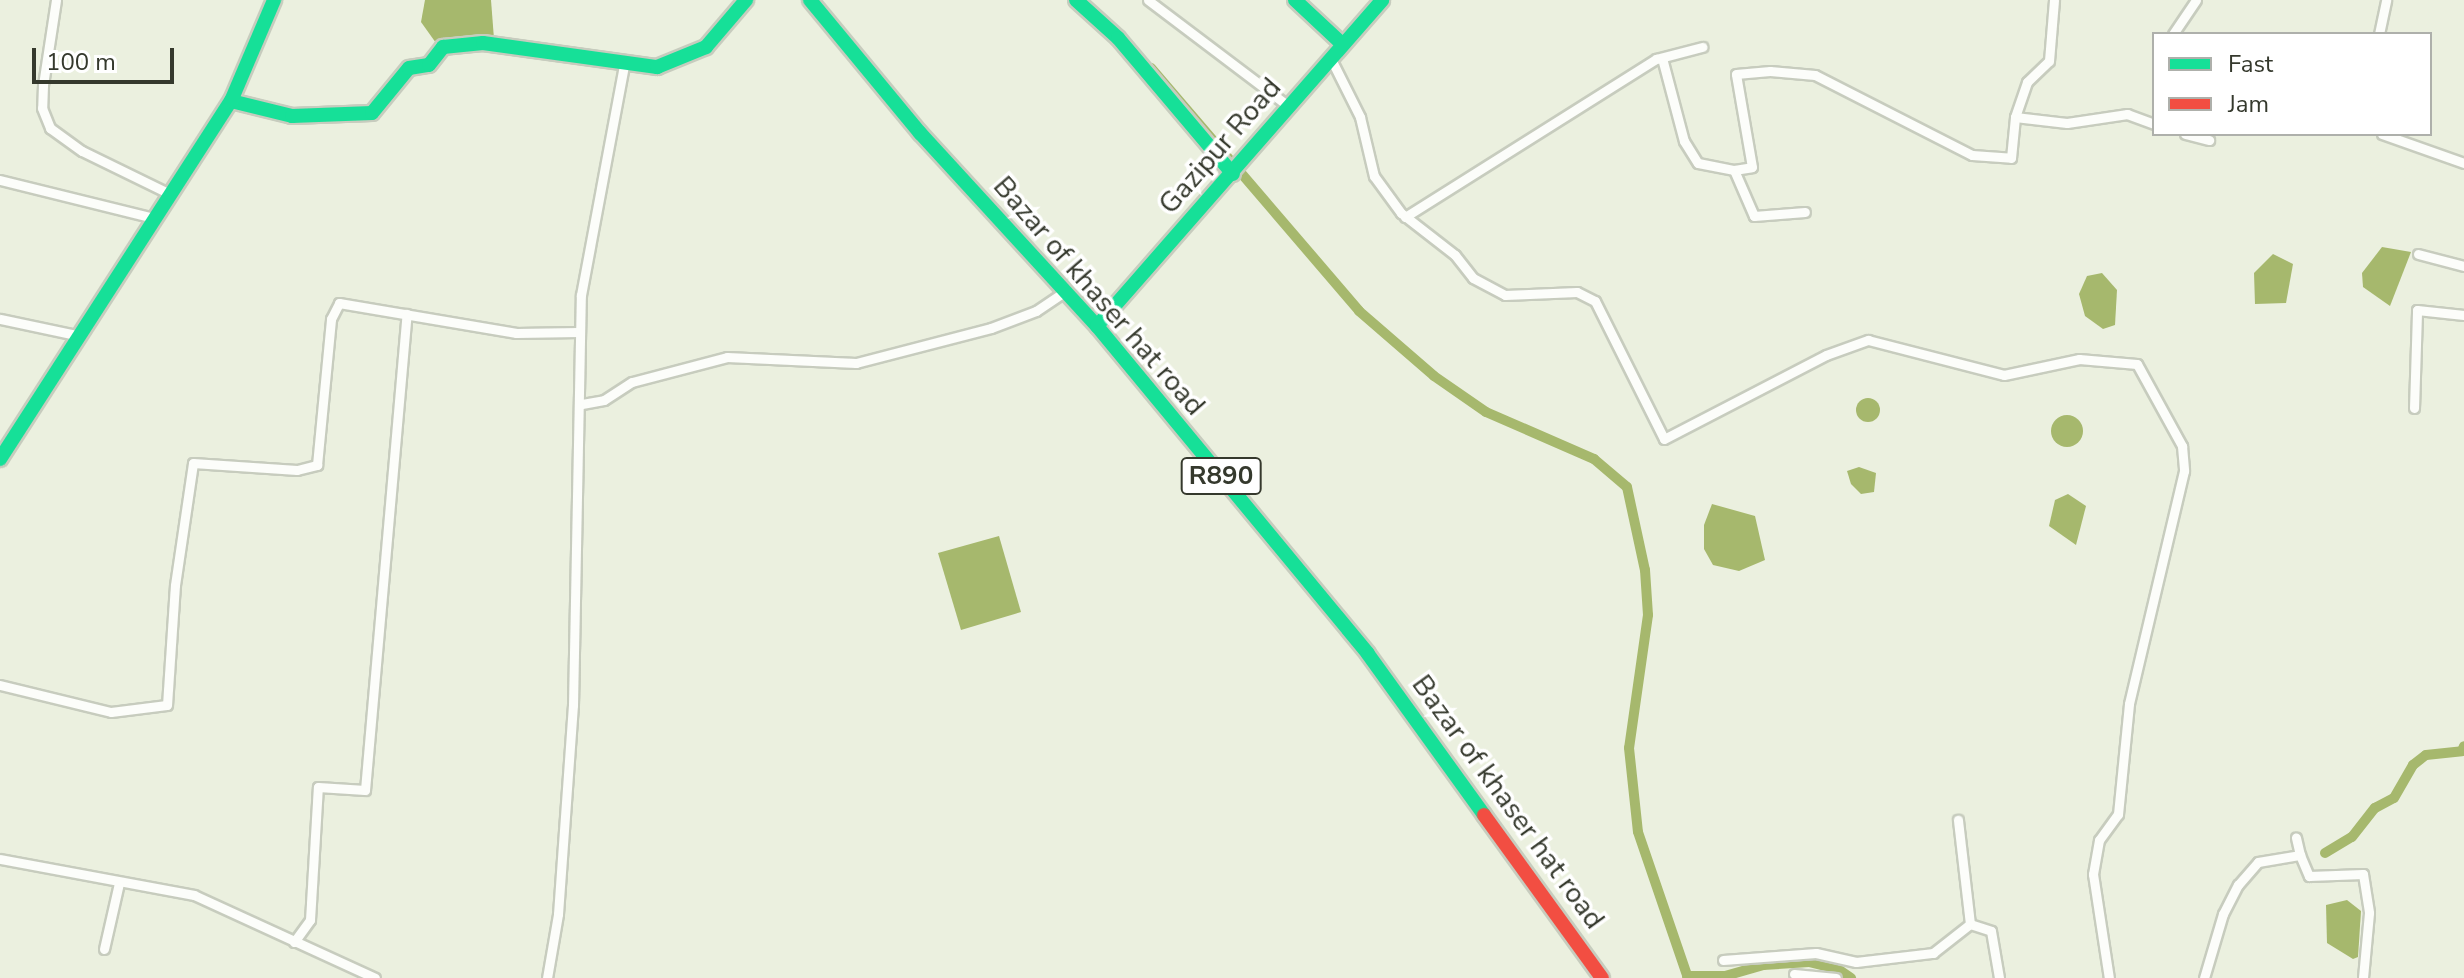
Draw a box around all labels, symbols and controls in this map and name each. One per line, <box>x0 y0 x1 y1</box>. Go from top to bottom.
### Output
scale bar <box>36 32 178 82</box>
legend <box>2152 32 2432 136</box>
text: 100 m <box>46 46 116 78</box>
text: Fast <box>2228 48 2273 80</box>
street label: Gazipur Road <box>1152 71 1288 221</box>
text: Jam <box>2228 88 2269 120</box>
street label: Bazar of khaser hat road <box>986 170 1212 422</box>
road number: R890 <box>1179 454 1263 498</box>
street label: Bazar of khaser hat road <box>1405 669 1611 935</box>

